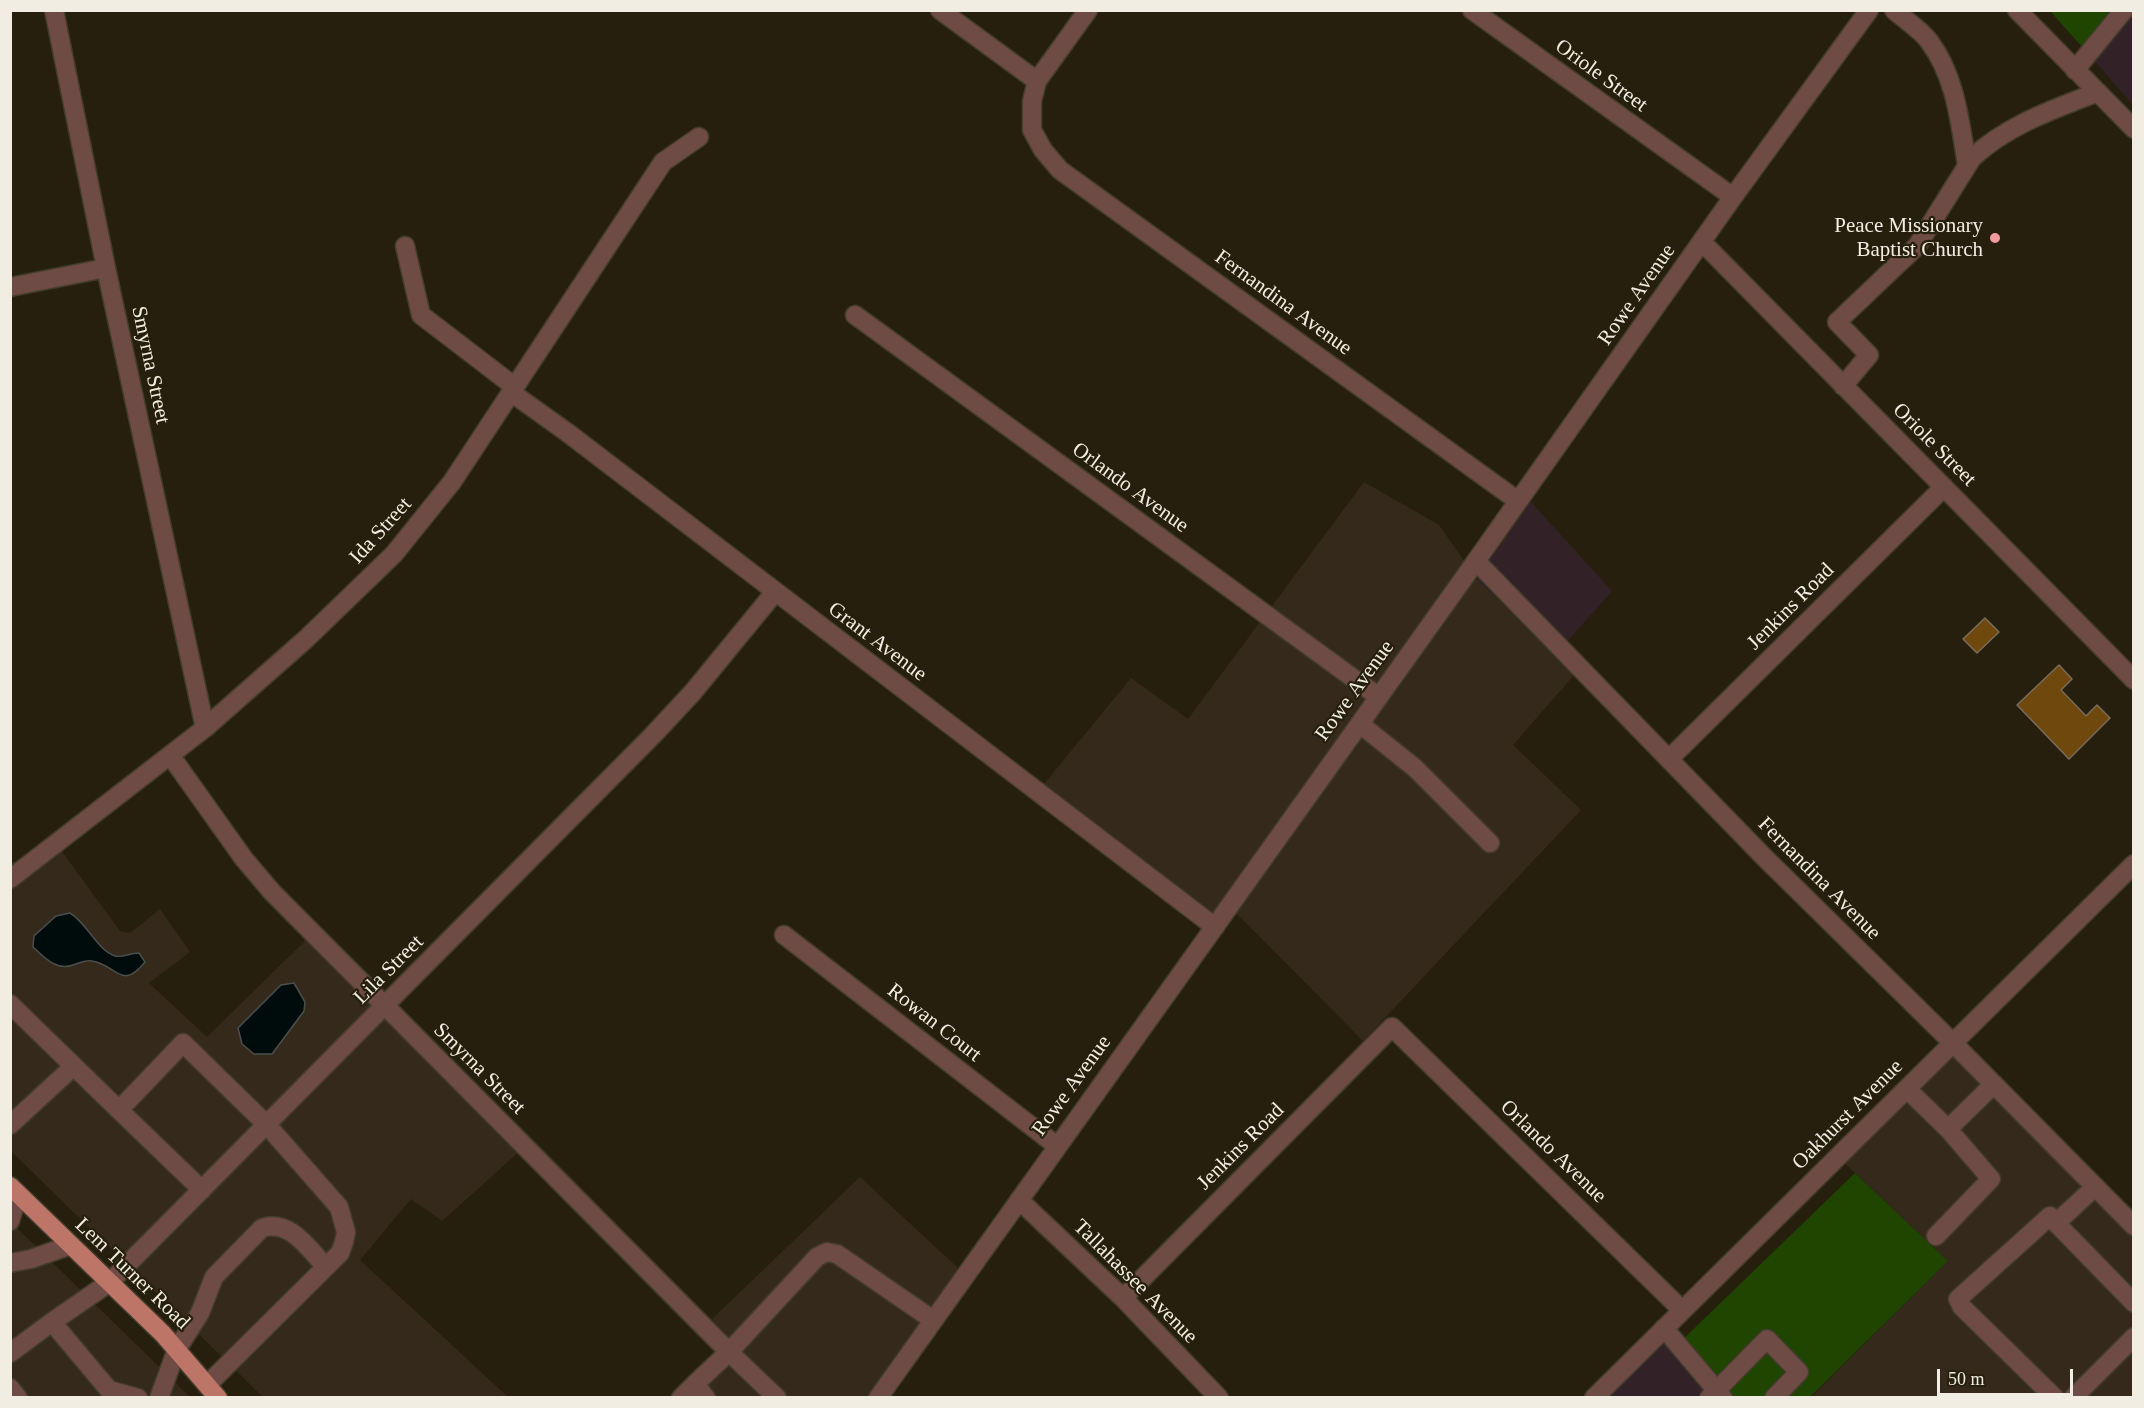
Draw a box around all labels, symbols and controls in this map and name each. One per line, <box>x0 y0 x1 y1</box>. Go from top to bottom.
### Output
street label: Oriole Street <box>1550 34 1652 118</box>
place label: Peace Missionary Baptist Church <box>1834 213 1983 263</box>
marker: Peace Missionary Baptist Church <box>1988 231 2002 245</box>
street label: Rowe Avenue <box>1593 239 1681 351</box>
street label: Fernandina Avenue <box>1209 245 1357 361</box>
street label: Smyrna Street <box>125 304 175 426</box>
street label: Oriole Street <box>1887 398 1981 492</box>
street label: Orlando Avenue <box>1067 437 1193 539</box>
street label: Ida Street <box>345 492 417 570</box>
street label: Jenkins Road <box>1742 558 1840 656</box>
street label: Grant Avenue <box>823 597 931 687</box>
street label: Rowe Avenue <box>1310 636 1400 746</box>
street label: Fernandina Avenue <box>1752 812 1886 946</box>
street label: Lila Street <box>349 930 429 1010</box>
street label: Rowan Court <box>882 978 986 1068</box>
street label: Smyrna Street <box>428 1018 530 1120</box>
street label: Rowe Avenue <box>1027 1031 1117 1141</box>
street label: Oakhurst Avenue <box>1787 1054 1909 1176</box>
street label: Orlando Avenue <box>1495 1095 1611 1209</box>
street label: Jenkins Road <box>1192 1098 1290 1196</box>
street label: Lem Turner Road <box>69 1213 195 1335</box>
street label: Tallahassee Avenue <box>1068 1215 1202 1349</box>
scale bar <box>1940 1357 2076 1395</box>
text: 50 m <box>1948 1369 1985 1389</box>

